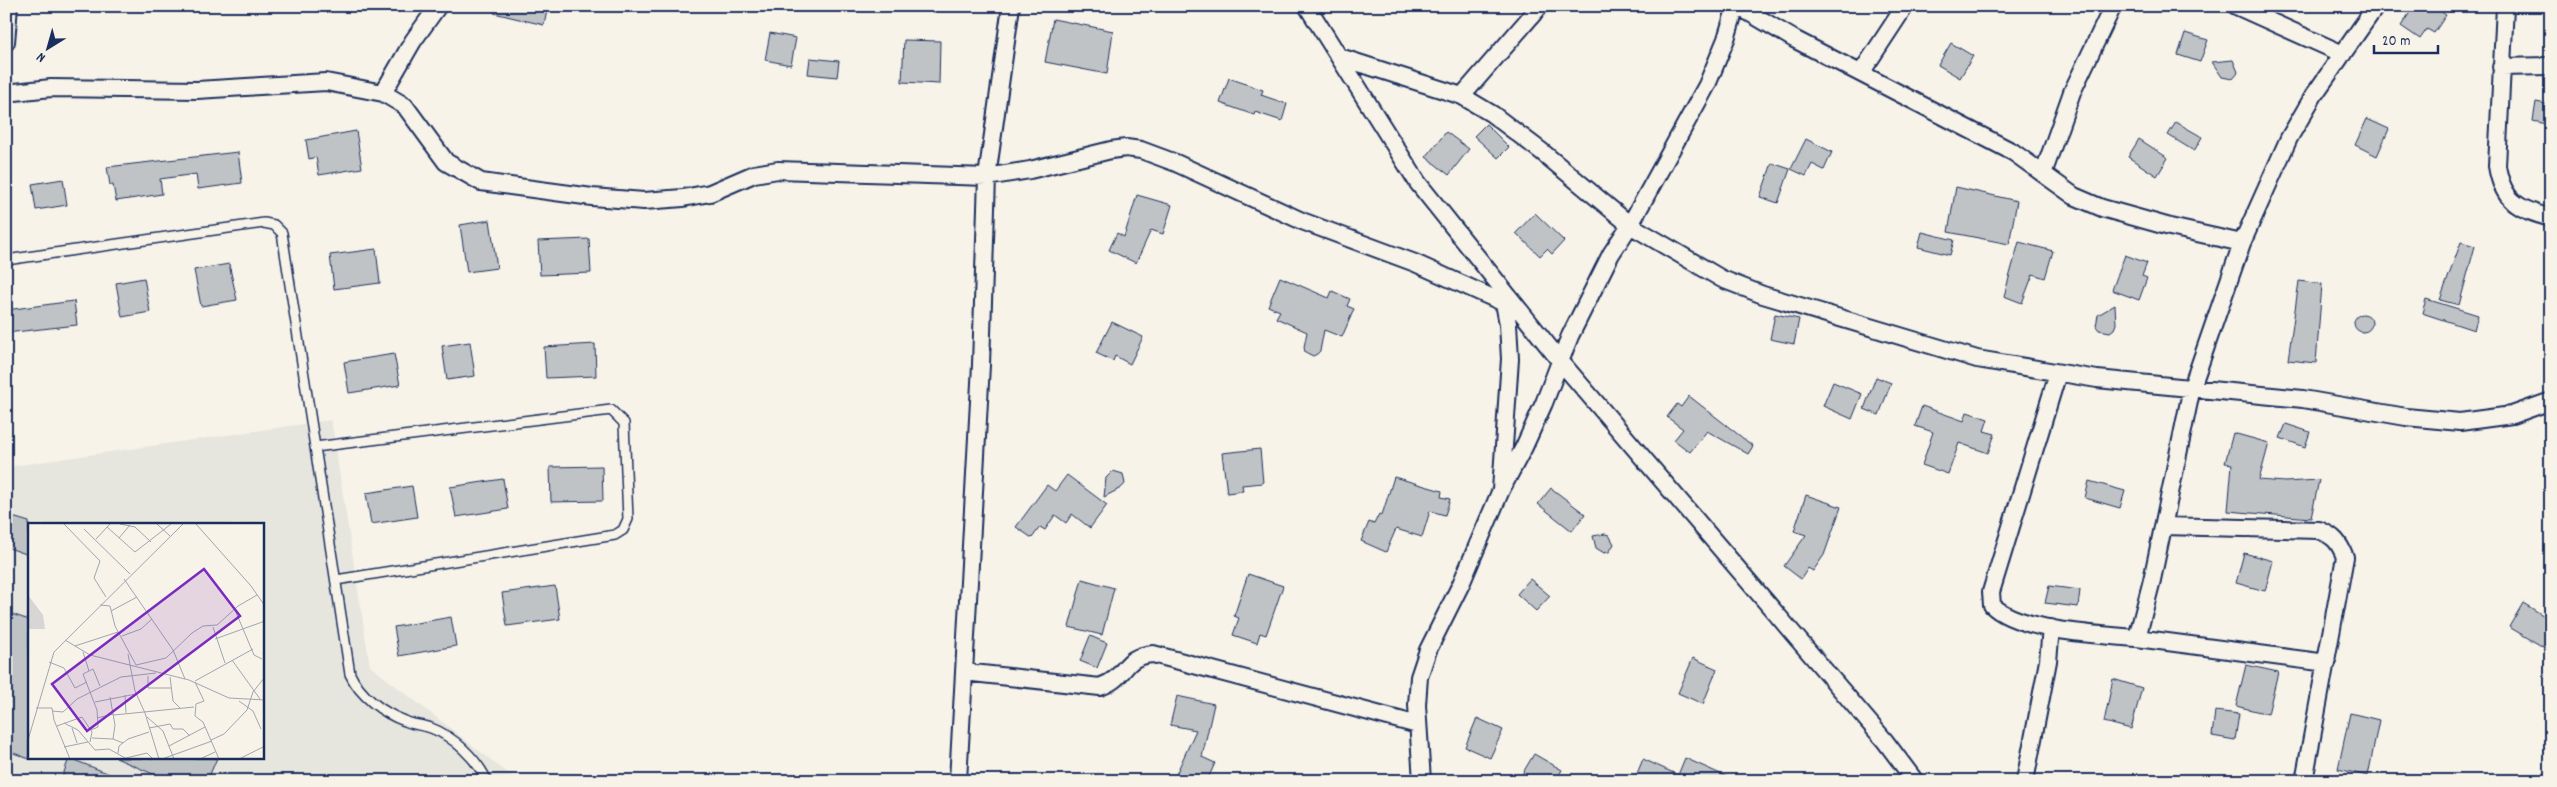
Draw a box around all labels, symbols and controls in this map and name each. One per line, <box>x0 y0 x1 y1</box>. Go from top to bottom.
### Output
north arrow <box>22 22 72 72</box>
scale bar <box>2374 22 2438 54</box>
text: 20 m <box>2382 31 2410 53</box>
text: N <box>33 47 50 67</box>
inset map <box>28 523 264 760</box>

